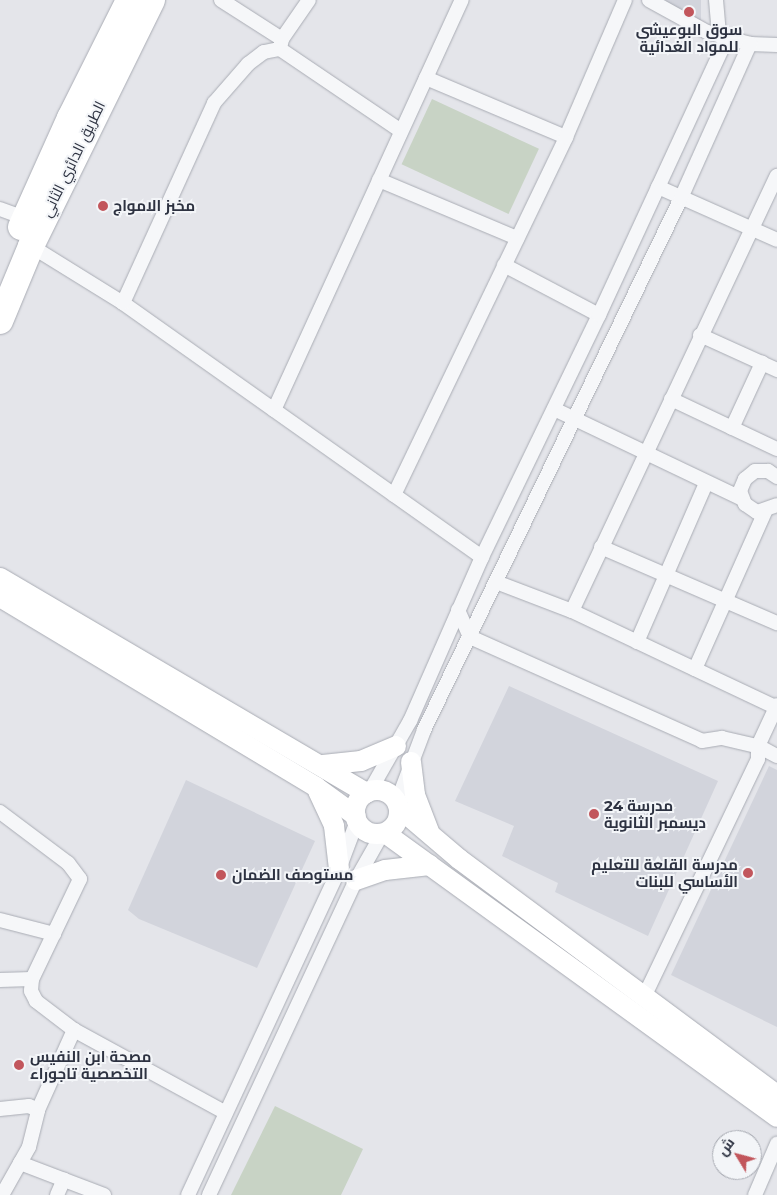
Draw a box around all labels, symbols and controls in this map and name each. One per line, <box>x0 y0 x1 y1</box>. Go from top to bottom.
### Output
marker: سوق البوعيشي للمواد الغدائية <box>683 6 695 18</box>
place label: سوق البوعيشي للمواد الغدائية <box>636 20 742 55</box>
street label: الطريق الدائري الثاني <box>37 98 109 220</box>
place label: مخبز الامواج <box>113 197 195 215</box>
marker: مخبز الامواج <box>97 200 109 212</box>
place label: مدرسة 24 ديسمبر الثانوية <box>604 796 706 831</box>
marker: مدرسة 24 ديسمبر الثانوية <box>588 808 600 820</box>
place label: مدرسة القلعة للتعليم الأساسي للبنات <box>591 855 738 890</box>
place label: مستوصف الضمان <box>232 866 353 884</box>
marker: مدرسة القلعة للتعليم الأساسي للبنات <box>742 867 754 879</box>
marker: مستوصف الضمان <box>214 868 228 882</box>
place label: مصحة ابن النفيس التخصصية تاجوراء <box>30 1047 151 1082</box>
marker: مصحة ابن النفيس التخصصية تاجوراء <box>12 1058 26 1072</box>
north arrow <box>712 1130 762 1180</box>
text: ش <box>713 1134 738 1159</box>

